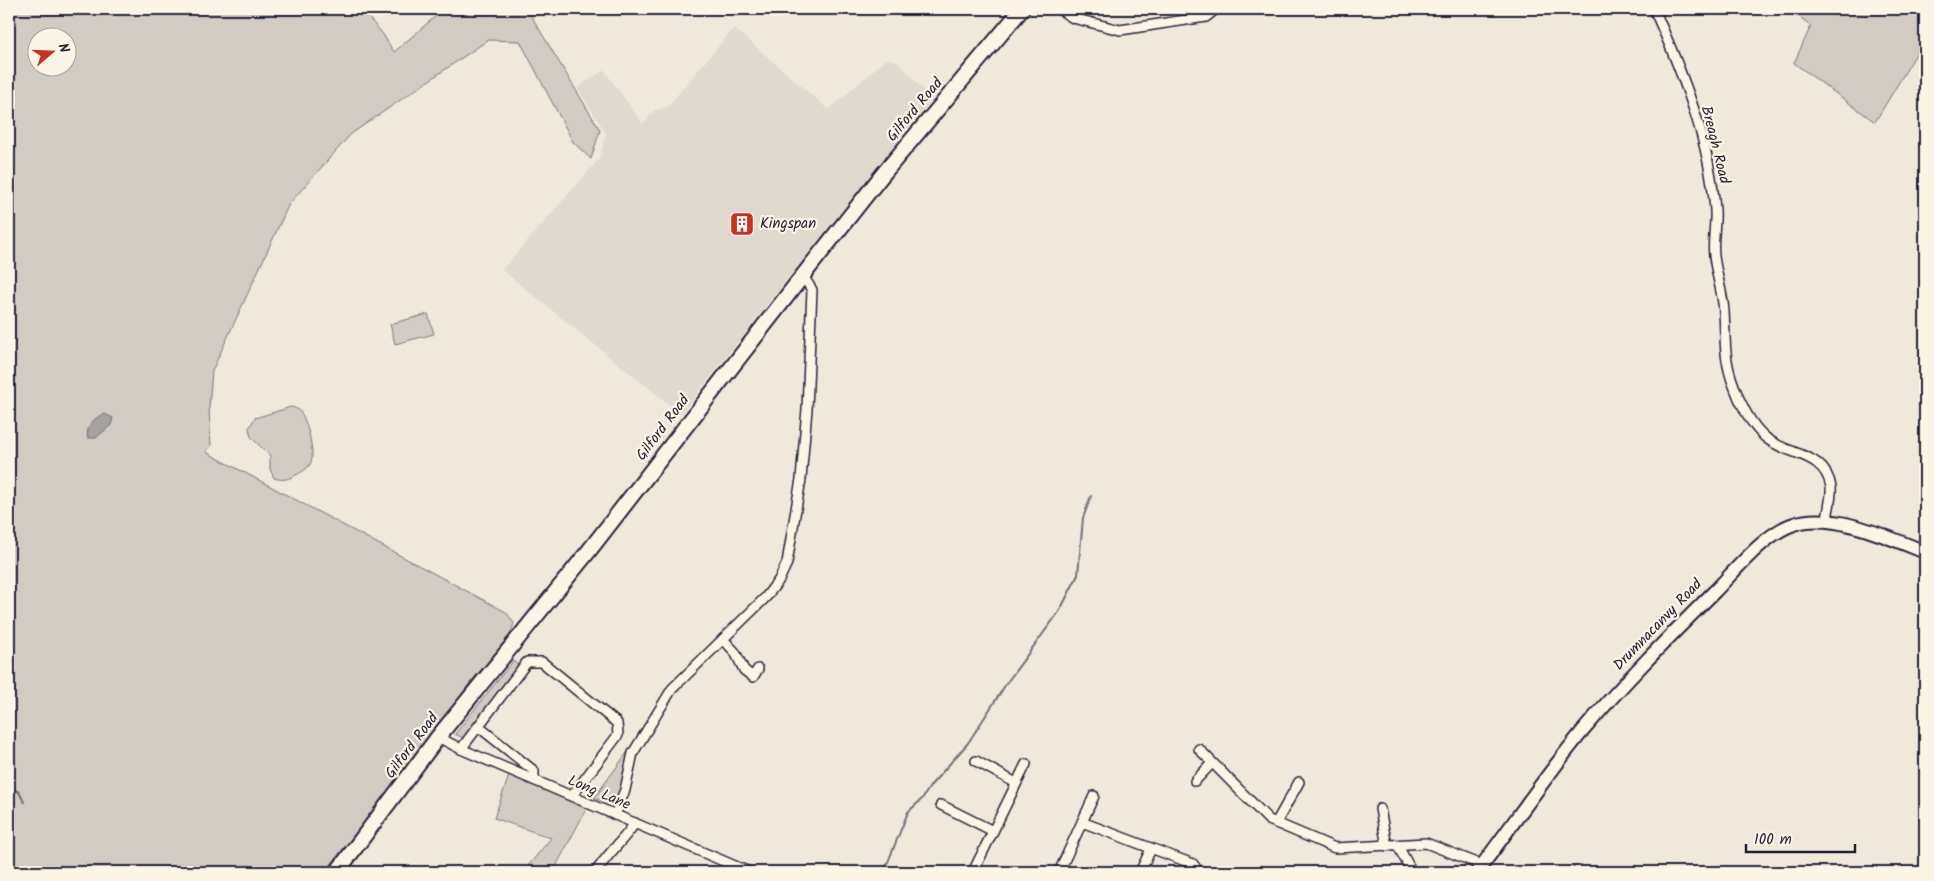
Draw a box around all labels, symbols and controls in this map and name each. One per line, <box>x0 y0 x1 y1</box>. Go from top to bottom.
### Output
north arrow <box>28 28 78 78</box>
text: N <box>52 40 75 56</box>
street label: Gilford Road <box>881 72 949 147</box>
street label: Breagh Road <box>1694 103 1736 187</box>
building icon: Kingspan <box>729 211 755 237</box>
place label: Kingspan <box>760 212 816 236</box>
street label: Gilford Road <box>630 389 696 466</box>
street label: Drumnacanvy Road <box>1608 573 1709 676</box>
street label: Gilford Road <box>379 707 445 784</box>
street label: Long Lane <box>564 769 634 817</box>
scale bar <box>1746 821 1855 853</box>
text: 100 m <box>1754 828 1792 852</box>

